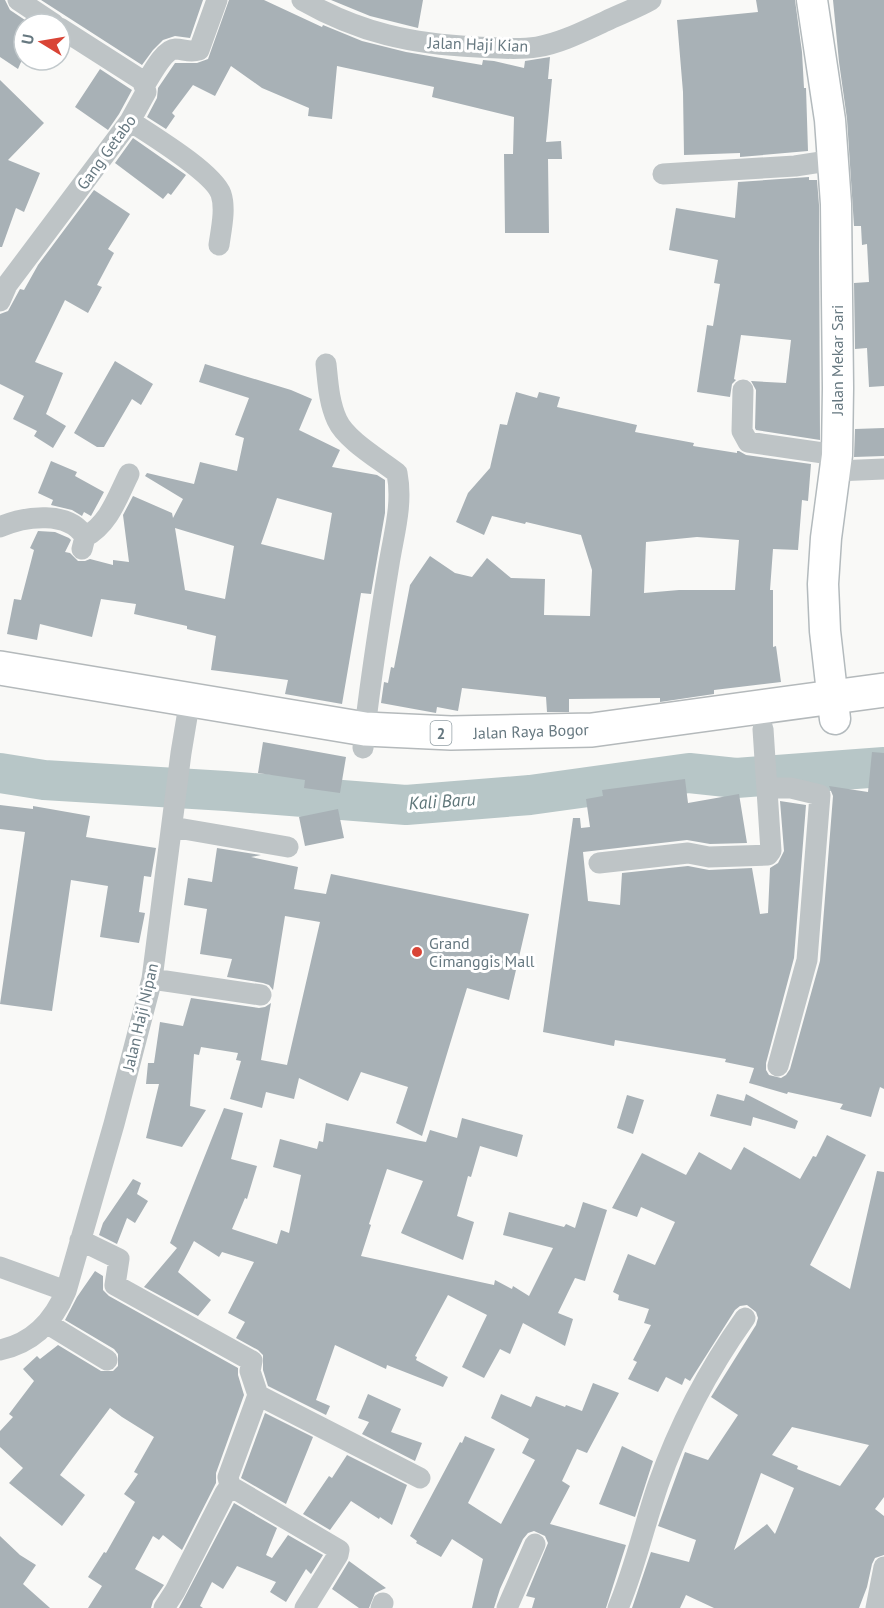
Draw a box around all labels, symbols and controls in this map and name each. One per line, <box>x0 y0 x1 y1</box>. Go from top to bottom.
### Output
north arrow <box>12 12 72 72</box>
text: U <box>17 32 38 46</box>
street label: Jalan Haji Kian <box>426 32 529 56</box>
street label: Gang Getabo <box>72 111 140 193</box>
street label: Jalan Mekar Sari <box>827 305 847 416</box>
street label: Jalan Raya Bogor <box>472 719 590 743</box>
road number: 2 <box>430 721 452 745</box>
water label: Kali Baru <box>408 787 476 815</box>
place label: Grand Cimanggis Mall <box>429 933 535 971</box>
marker: Grand Cimanggis Mall <box>410 945 424 959</box>
street label: Jalan Haji Nipan <box>118 961 162 1074</box>

